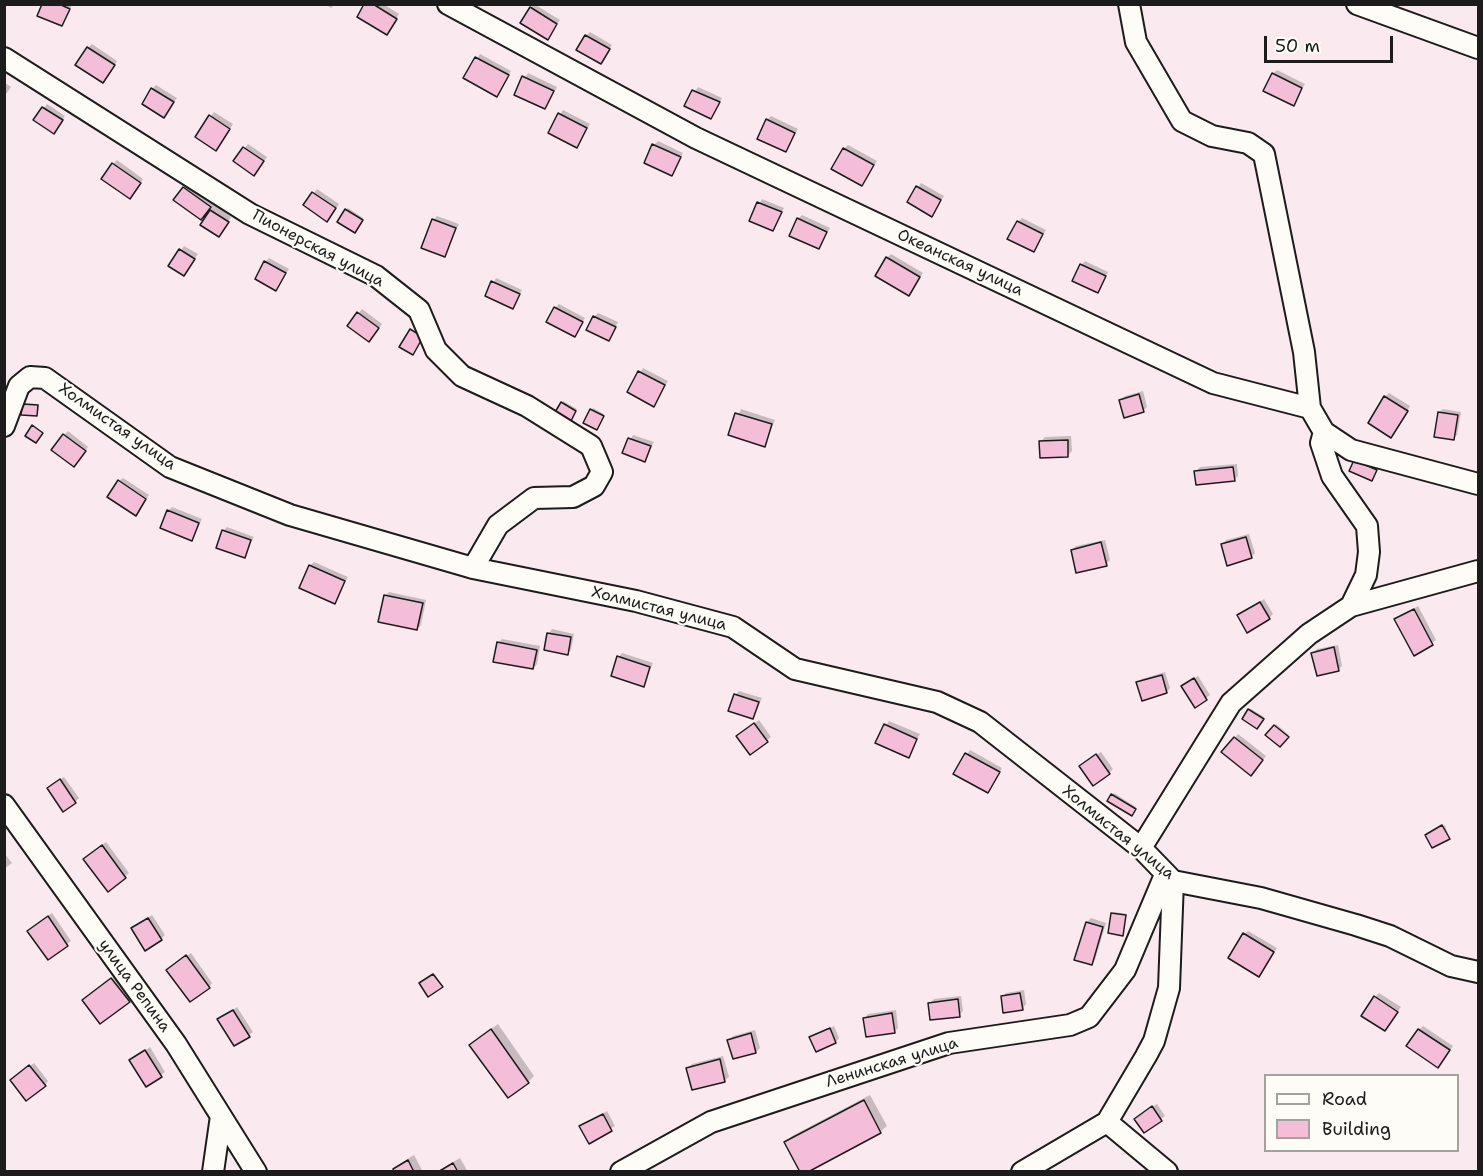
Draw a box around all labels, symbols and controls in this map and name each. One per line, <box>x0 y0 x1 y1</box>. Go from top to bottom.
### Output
scale bar <box>1267 24 1396 62</box>
text: 50 m <box>1275 34 1320 58</box>
street label: Пионерская улица <box>249 206 387 292</box>
street label: Океанская улица <box>894 225 1026 301</box>
street label: Холмистая улица <box>55 379 179 475</box>
street label: Холмистая улица <box>589 583 729 635</box>
street label: Холмистая улица <box>1058 782 1178 884</box>
street label: улица Репина <box>94 936 174 1036</box>
street label: Ленинская улица <box>824 1034 960 1092</box>
legend <box>1264 1074 1459 1152</box>
text: Road <box>1322 1087 1367 1111</box>
text: Building <box>1322 1117 1391 1141</box>

